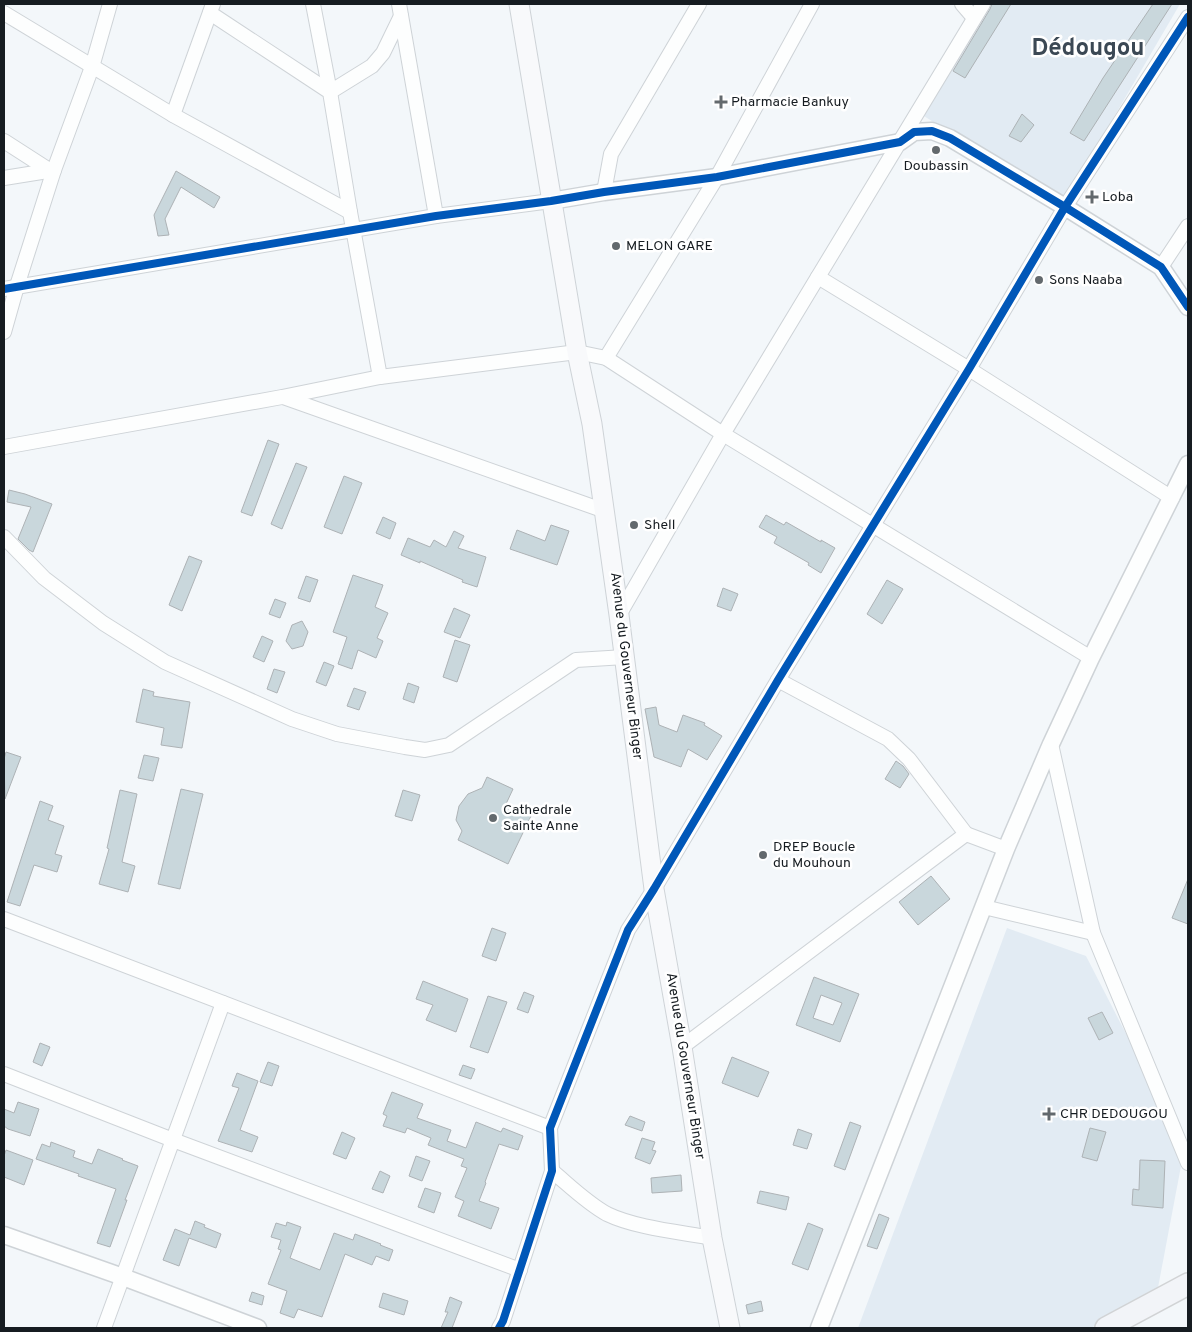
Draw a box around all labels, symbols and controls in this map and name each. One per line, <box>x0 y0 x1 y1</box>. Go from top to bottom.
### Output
district label: Dédougou <box>1032 34 1144 64</box>
place label: Pharmacie Bankuy <box>731 94 849 111</box>
marker: Pharmacie Bankuy <box>715 96 727 108</box>
marker: Doubassin <box>930 144 942 156</box>
place label: Doubassin <box>903 158 969 175</box>
place label: Loba <box>1102 189 1133 206</box>
marker: Loba <box>1086 191 1098 203</box>
place label: MELON GARE <box>626 238 713 255</box>
marker: MELON GARE <box>610 240 622 252</box>
place label: Sons Naaba <box>1049 272 1122 289</box>
marker: Sons Naaba <box>1033 274 1045 286</box>
place label: Shell <box>644 517 675 534</box>
marker: Shell <box>628 519 640 531</box>
street label: Avenue du Gouverneur Binger <box>606 571 646 761</box>
place label: Cathedrale Sainte Anne <box>503 802 579 835</box>
marker: Cathedrale Sainte Anne <box>487 812 499 824</box>
place label: DREP Boucle du Mouhoun <box>773 839 855 872</box>
marker: DREP Boucle du Mouhoun <box>757 849 769 861</box>
street label: Avenue du Gouverneur Binger <box>662 971 708 1161</box>
place label: CHR DEDOUGOU <box>1060 1106 1168 1123</box>
marker: CHR DEDOUGOU <box>1042 1107 1056 1121</box>

